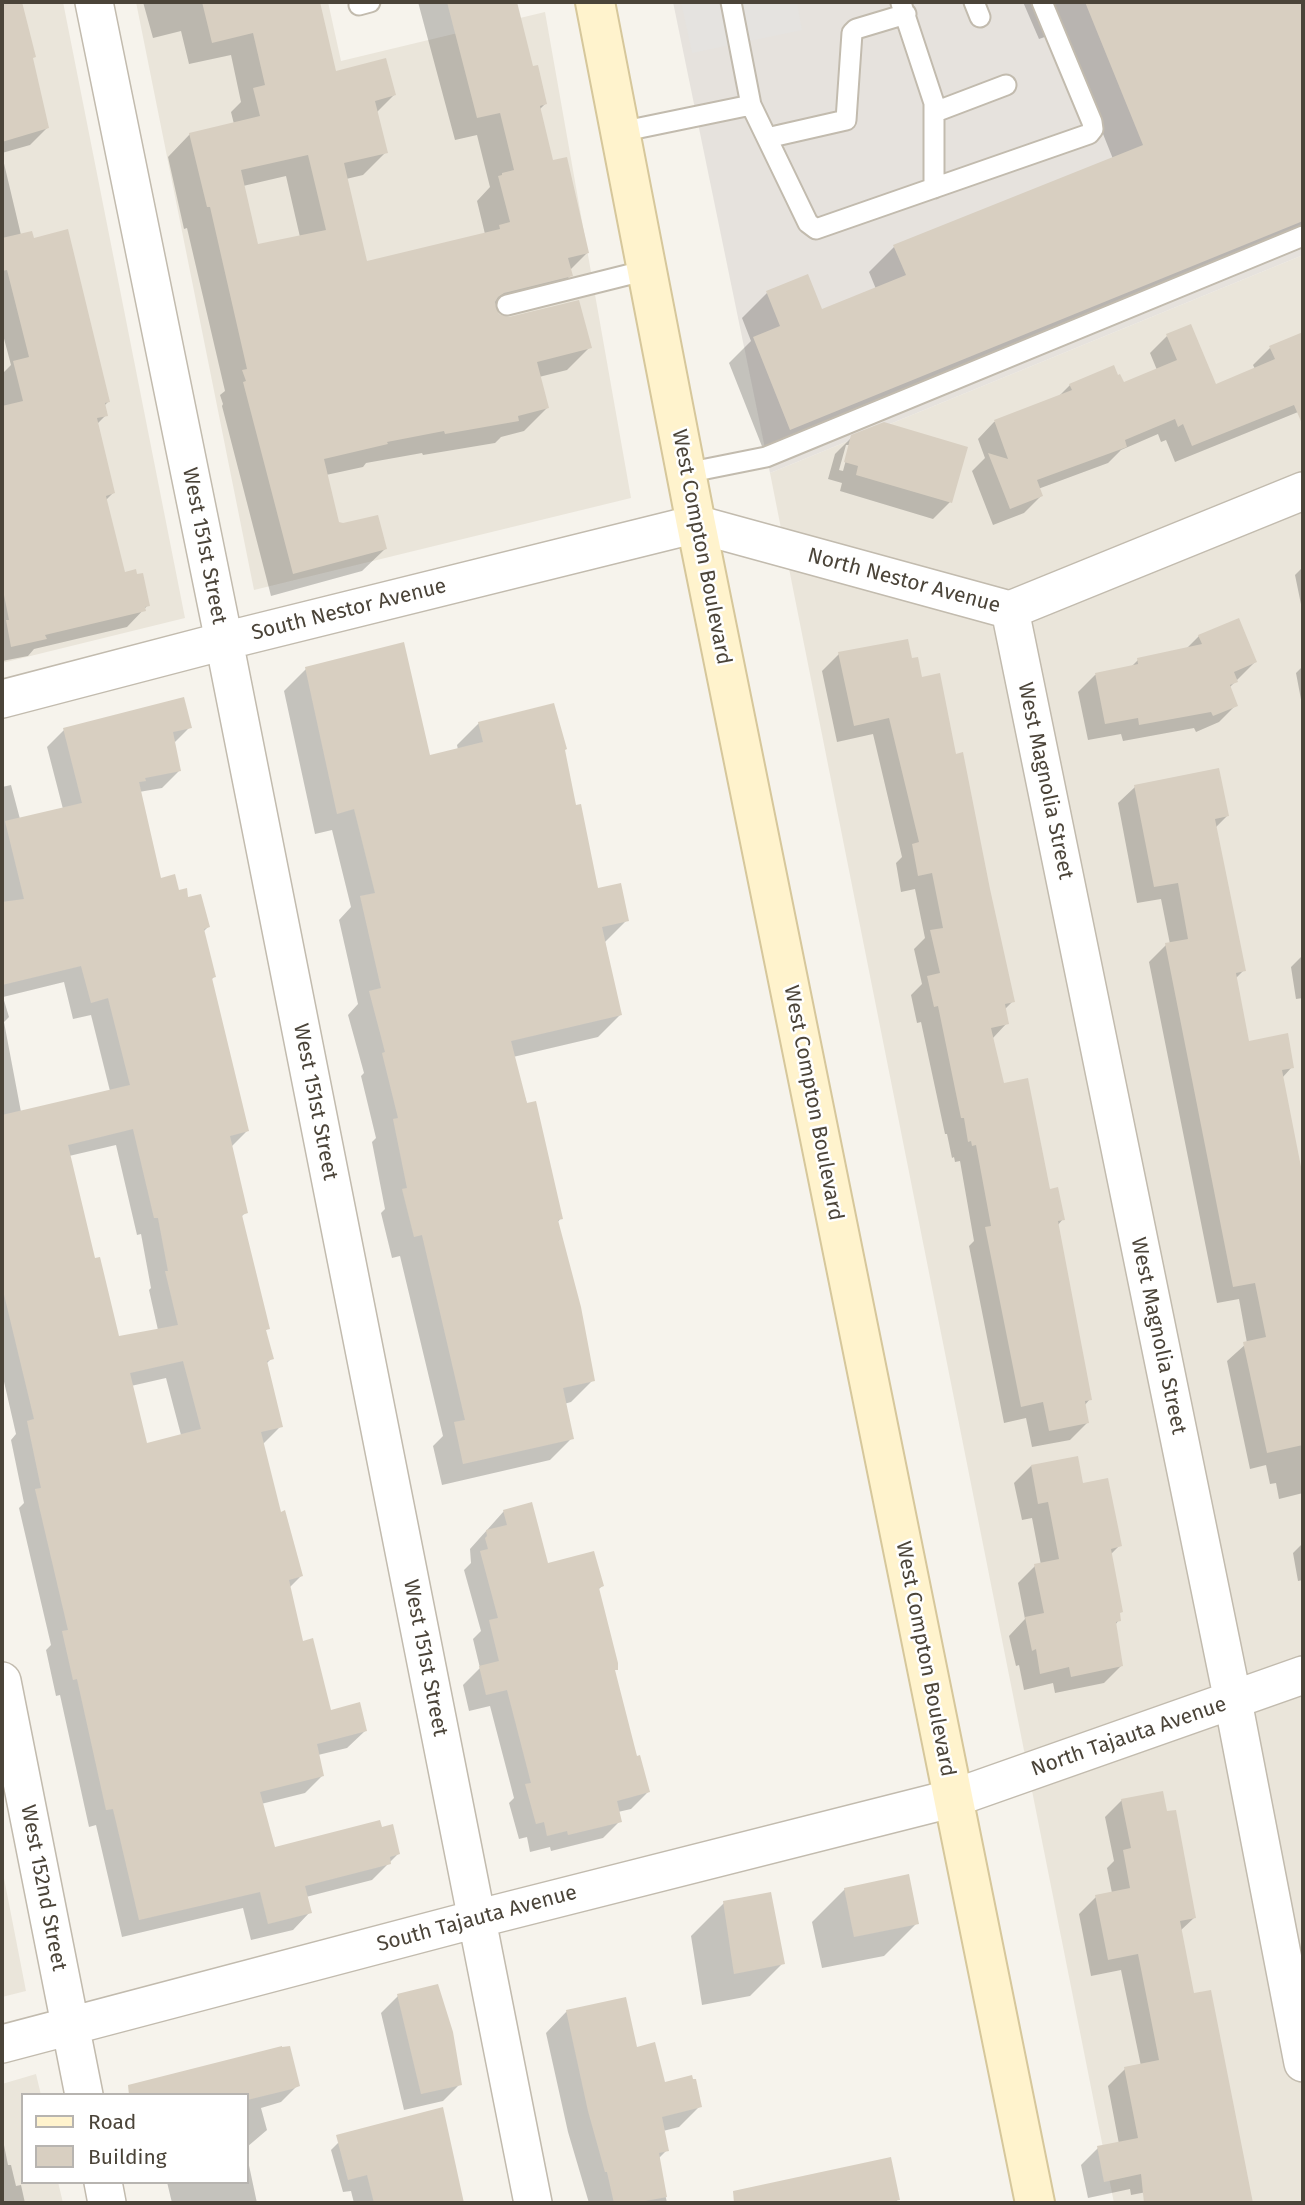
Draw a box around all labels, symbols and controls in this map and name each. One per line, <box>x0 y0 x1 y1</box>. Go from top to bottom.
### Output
street label: West Compton Boulevard <box>666 427 736 667</box>
street label: West 151st Street <box>176 466 232 626</box>
street label: North Nestor Avenue <box>805 543 1003 619</box>
street label: South Nestor Avenue <box>249 574 449 646</box>
street label: West Magnolia Street <box>1012 680 1078 882</box>
street label: West Compton Boulevard <box>778 983 848 1223</box>
street label: West 151st Street <box>287 1022 343 1182</box>
street label: West Magnolia Street <box>1125 1235 1191 1437</box>
street label: West Compton Boulevard <box>890 1539 960 1779</box>
street label: West 151st Street <box>397 1578 453 1738</box>
street label: North Tajauta Avenue <box>1028 1692 1230 1782</box>
street label: West 152nd Street <box>15 1803 71 1973</box>
street label: South Tajauta Avenue <box>374 1880 580 1958</box>
legend <box>21 2093 248 2184</box>
text: Road <box>88 2109 136 2135</box>
text: Building <box>88 2144 167 2170</box>

